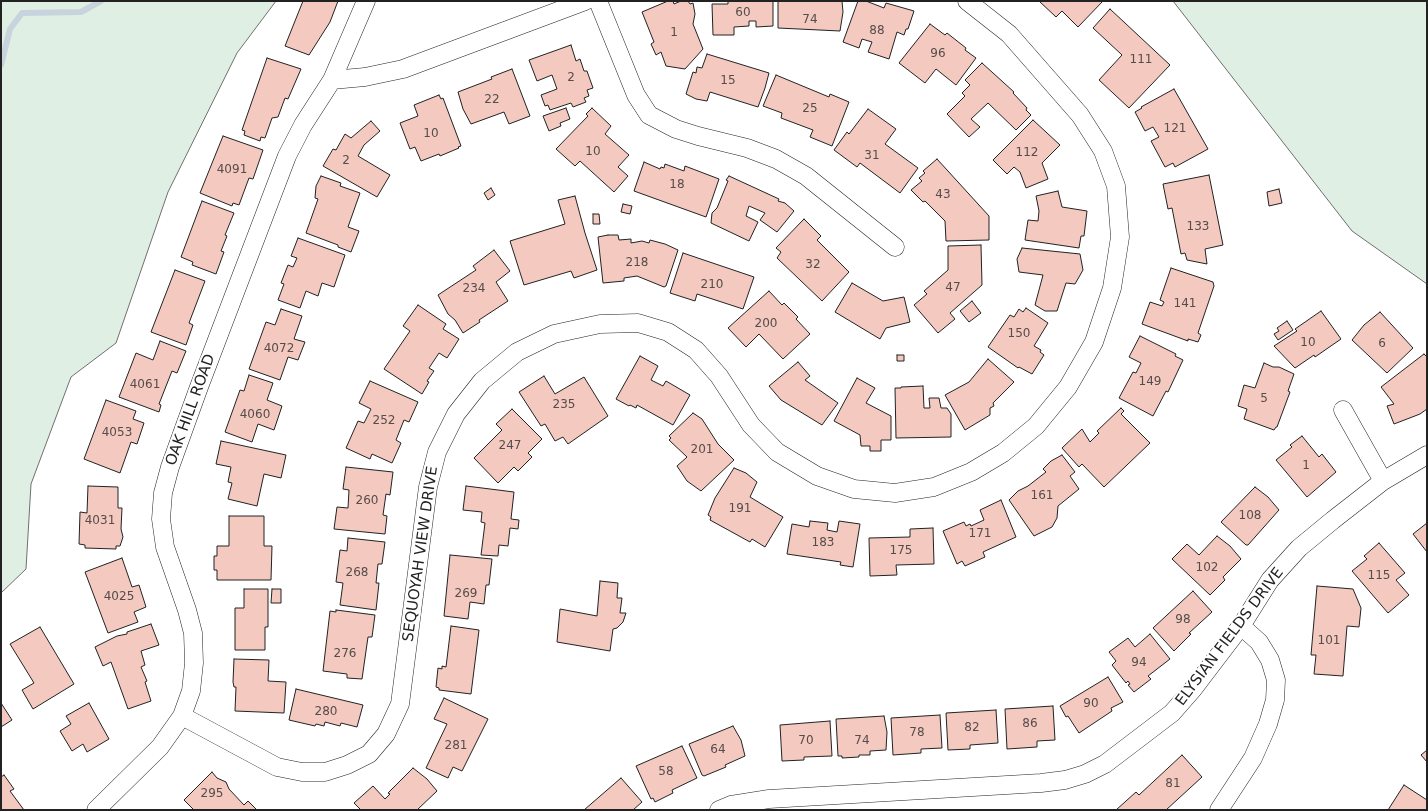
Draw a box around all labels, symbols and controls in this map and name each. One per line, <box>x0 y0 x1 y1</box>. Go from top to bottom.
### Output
house number: 60 <box>735 6 751 20</box>
house number: 74 <box>802 13 818 27</box>
house number: 88 <box>869 24 885 38</box>
house number: 1 <box>670 26 678 40</box>
house number: 96 <box>930 47 946 61</box>
house number: 111 <box>1130 53 1152 67</box>
house number: 2 <box>567 71 575 85</box>
house number: 15 <box>720 74 736 88</box>
house number: 22 <box>484 93 500 107</box>
house number: 25 <box>802 102 818 116</box>
house number: 121 <box>1164 122 1186 136</box>
house number: 10 <box>423 127 439 141</box>
house number: 10 <box>585 145 601 159</box>
house number: 112 <box>1016 146 1038 160</box>
house number: 31 <box>864 149 880 163</box>
house number: 2 <box>342 154 350 168</box>
house number: 4091 <box>217 163 247 177</box>
house number: 18 <box>669 178 685 192</box>
house number: 43 <box>935 188 951 202</box>
house number: 133 <box>1187 220 1209 234</box>
house number: 218 <box>626 256 648 270</box>
house number: 32 <box>805 258 821 272</box>
house number: 210 <box>701 278 723 292</box>
house number: 47 <box>945 281 961 295</box>
house number: 234 <box>463 282 485 296</box>
house number: 141 <box>1174 297 1196 311</box>
house number: 200 <box>755 317 777 331</box>
house number: 150 <box>1008 327 1030 341</box>
house number: 10 <box>1300 336 1316 350</box>
house number: 6 <box>1378 337 1386 351</box>
house number: 4072 <box>264 342 294 356</box>
street label: OAK HILL ROAD <box>162 352 220 468</box>
house number: 149 <box>1139 375 1161 389</box>
house number: 4061 <box>130 378 160 392</box>
house number: 5 <box>1260 392 1268 406</box>
house number: 235 <box>553 398 575 412</box>
house number: 4060 <box>240 408 270 422</box>
house number: 252 <box>373 414 395 428</box>
house number: 4053 <box>102 426 132 440</box>
house number: 247 <box>499 439 521 453</box>
house number: 201 <box>691 443 713 457</box>
house number: 1 <box>1302 459 1310 473</box>
street label: SEQUOYAH VIEW DRIVE <box>400 465 442 643</box>
house number: 161 <box>1031 489 1053 503</box>
house number: 260 <box>356 494 378 508</box>
house number: 191 <box>729 502 751 516</box>
house number: 108 <box>1239 509 1261 523</box>
house number: 4031 <box>85 514 115 528</box>
house number: 171 <box>969 527 991 541</box>
house number: 183 <box>812 536 834 550</box>
house number: 175 <box>890 544 912 558</box>
house number: 102 <box>1196 561 1218 575</box>
street label: ELYSIAN FIELDS DRIVE <box>1172 564 1288 710</box>
house number: 268 <box>346 566 368 580</box>
house number: 115 <box>1368 569 1390 583</box>
house number: 269 <box>455 587 477 601</box>
house number: 4025 <box>104 590 134 604</box>
house number: 98 <box>1175 613 1191 627</box>
house number: 101 <box>1318 634 1340 648</box>
house number: 276 <box>334 647 356 661</box>
house number: 94 <box>1131 656 1147 670</box>
house number: 90 <box>1083 697 1099 711</box>
house number: 280 <box>315 705 337 719</box>
house number: 86 <box>1022 717 1038 731</box>
house number: 82 <box>964 721 980 735</box>
house number: 78 <box>909 726 925 740</box>
house number: 70 <box>798 734 814 748</box>
house number: 74 <box>854 734 870 748</box>
house number: 281 <box>445 739 467 753</box>
house number: 64 <box>710 743 726 757</box>
house number: 58 <box>658 765 674 779</box>
house number: 81 <box>1165 777 1181 791</box>
house number: 295 <box>201 787 223 801</box>

